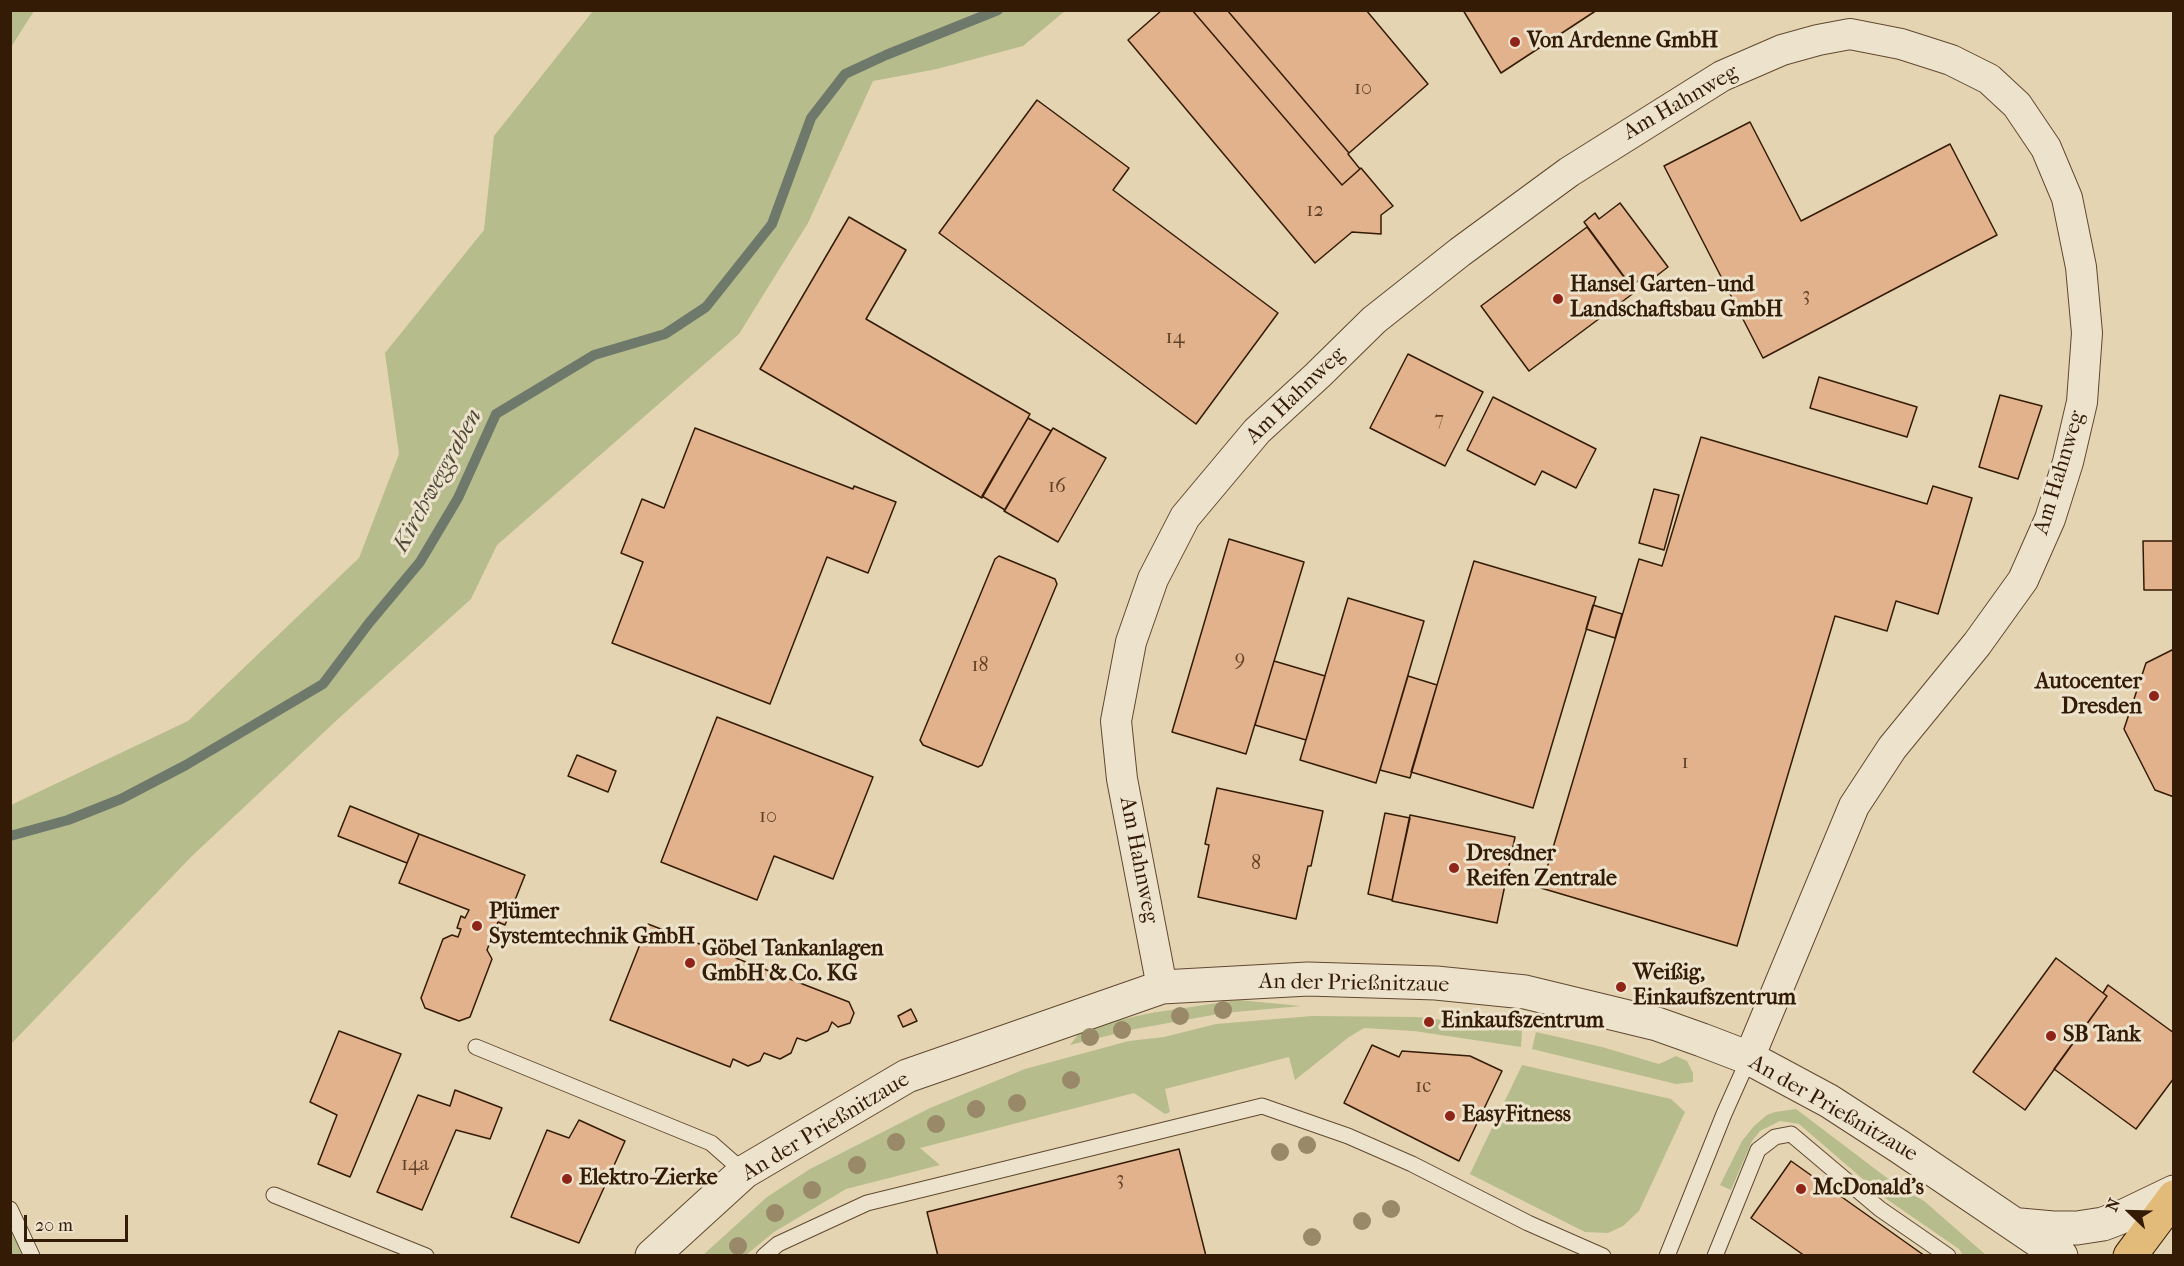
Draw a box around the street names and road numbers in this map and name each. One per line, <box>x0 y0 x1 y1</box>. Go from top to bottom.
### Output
street label: Am Hahnweg <box>1619 60 1743 146</box>
street label: Am Hahnweg <box>1241 342 1351 450</box>
street label: Am Hahnweg <box>2029 408 2091 538</box>
street label: Am Hahnweg <box>1113 795 1163 925</box>
street label: An der Prießnitzaue <box>1259 969 1449 999</box>
street label: An der Prießnitzaue <box>1744 1050 1922 1168</box>
street label: An der Prießnitzaue <box>738 1067 914 1187</box>

